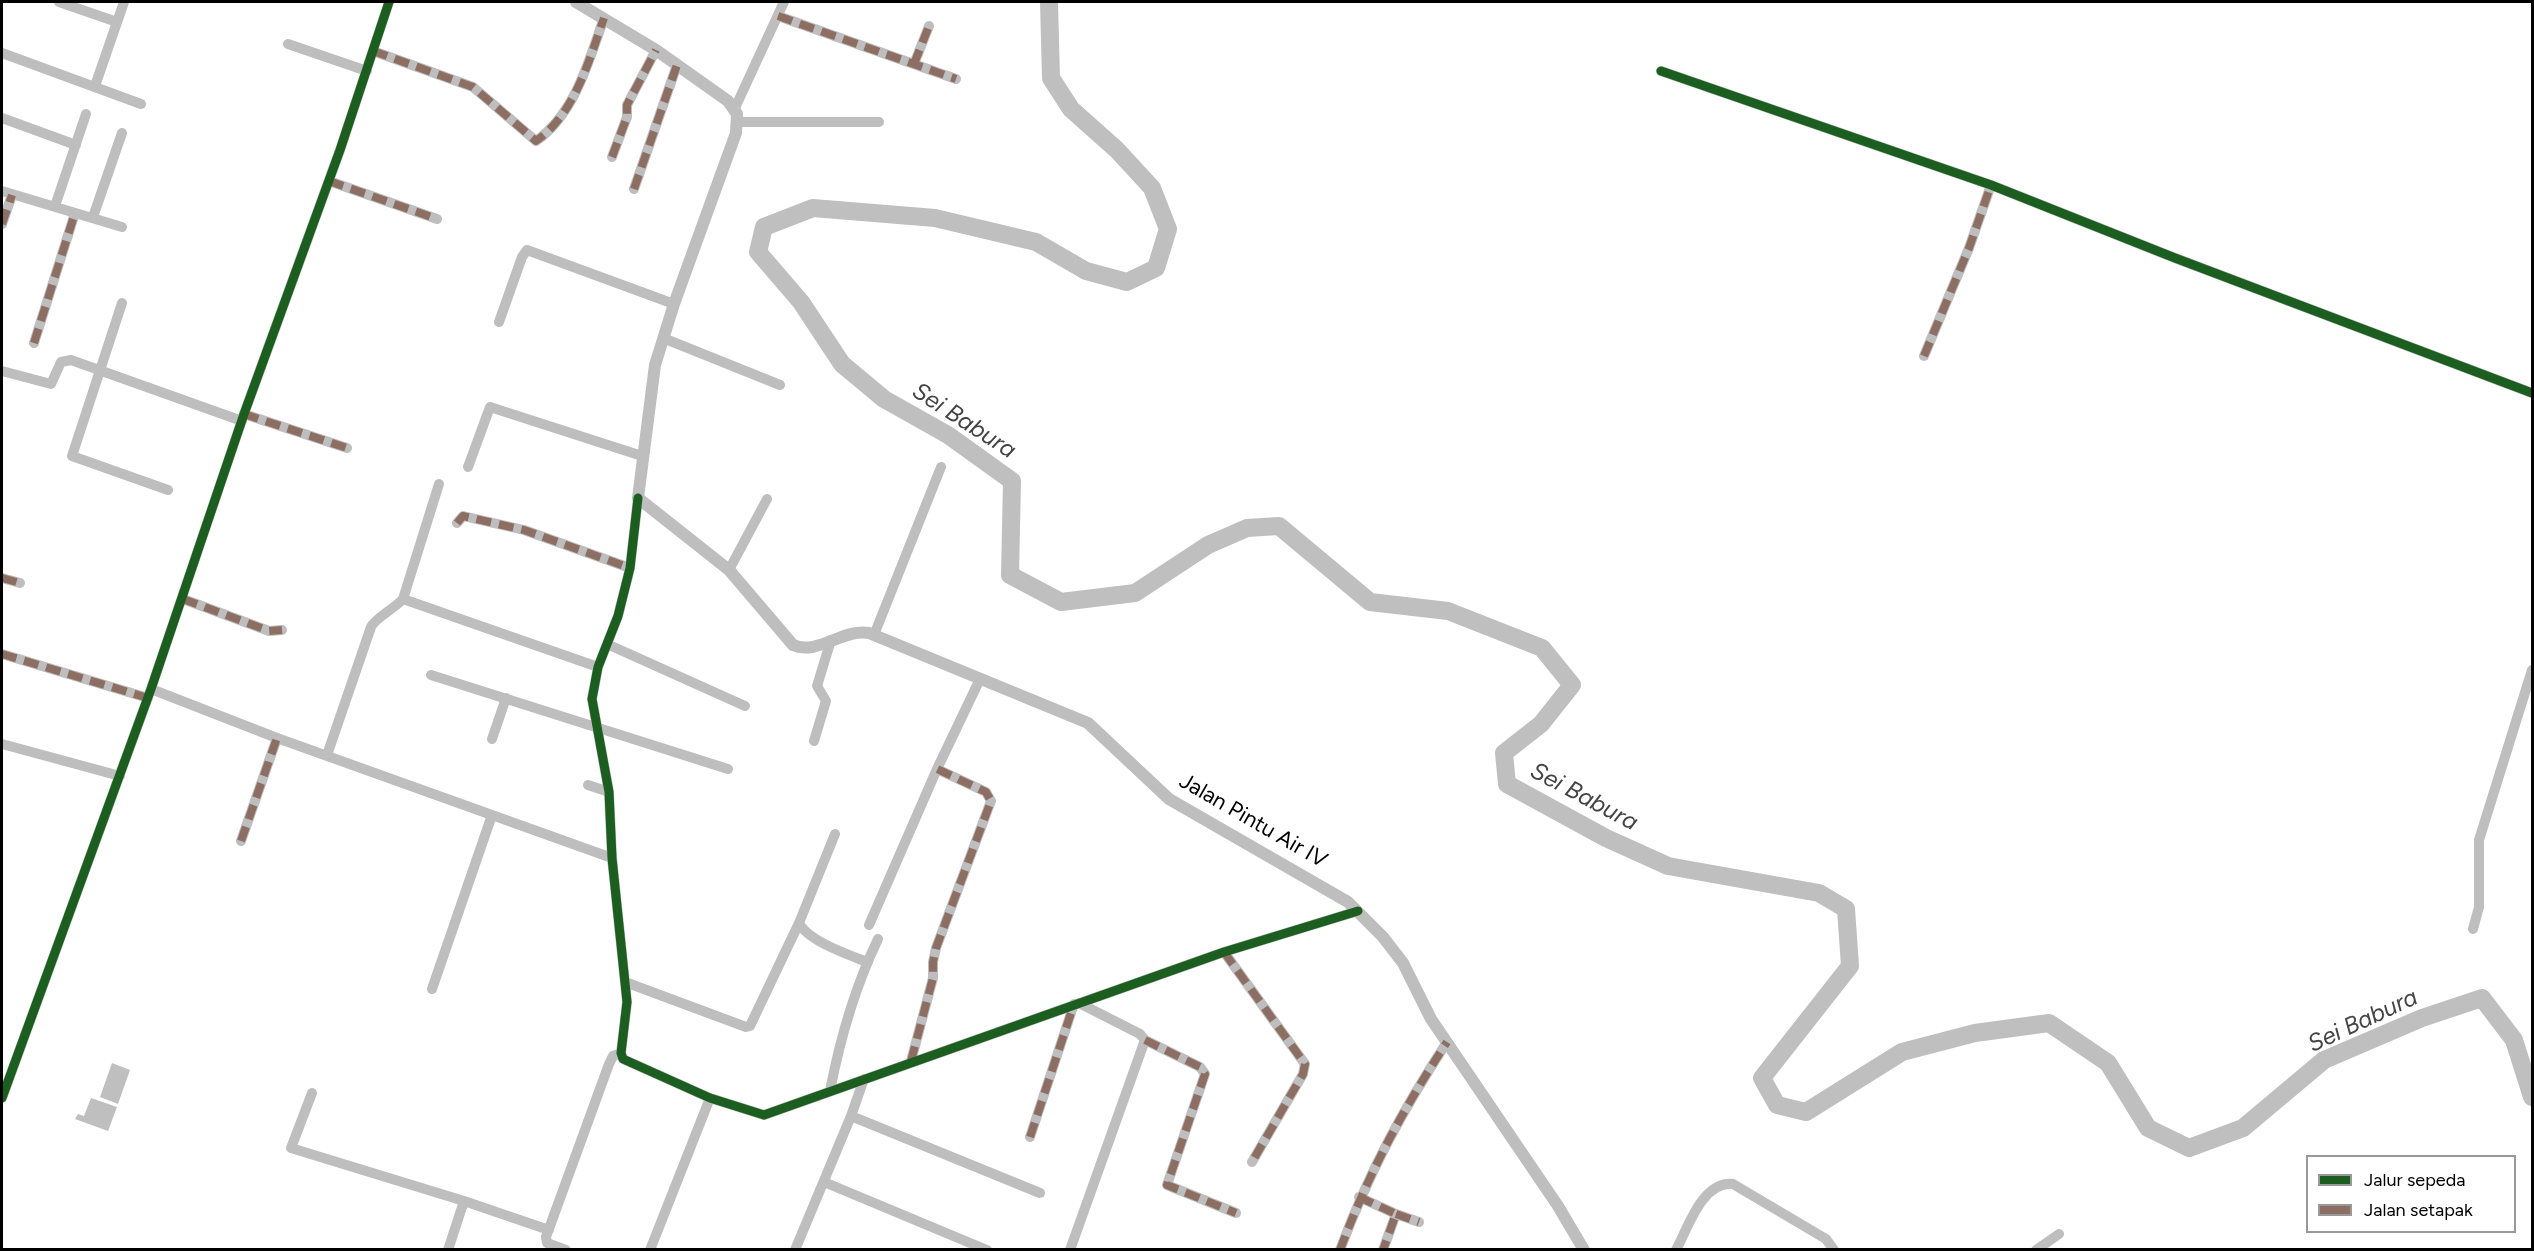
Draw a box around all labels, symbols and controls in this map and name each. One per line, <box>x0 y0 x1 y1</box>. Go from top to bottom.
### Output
water label: Sei Babura <box>907 377 1021 465</box>
water label: Sei Babura <box>1525 757 1643 837</box>
street label: Jalan Pintu Air IV <box>1174 768 1332 874</box>
water label: Sei Babura <box>2303 983 2423 1059</box>
legend <box>2306 1155 2516 1233</box>
text: Jalur sepeda <box>2364 1169 2465 1191</box>
text: Jalan setapak <box>2364 1199 2473 1221</box>

